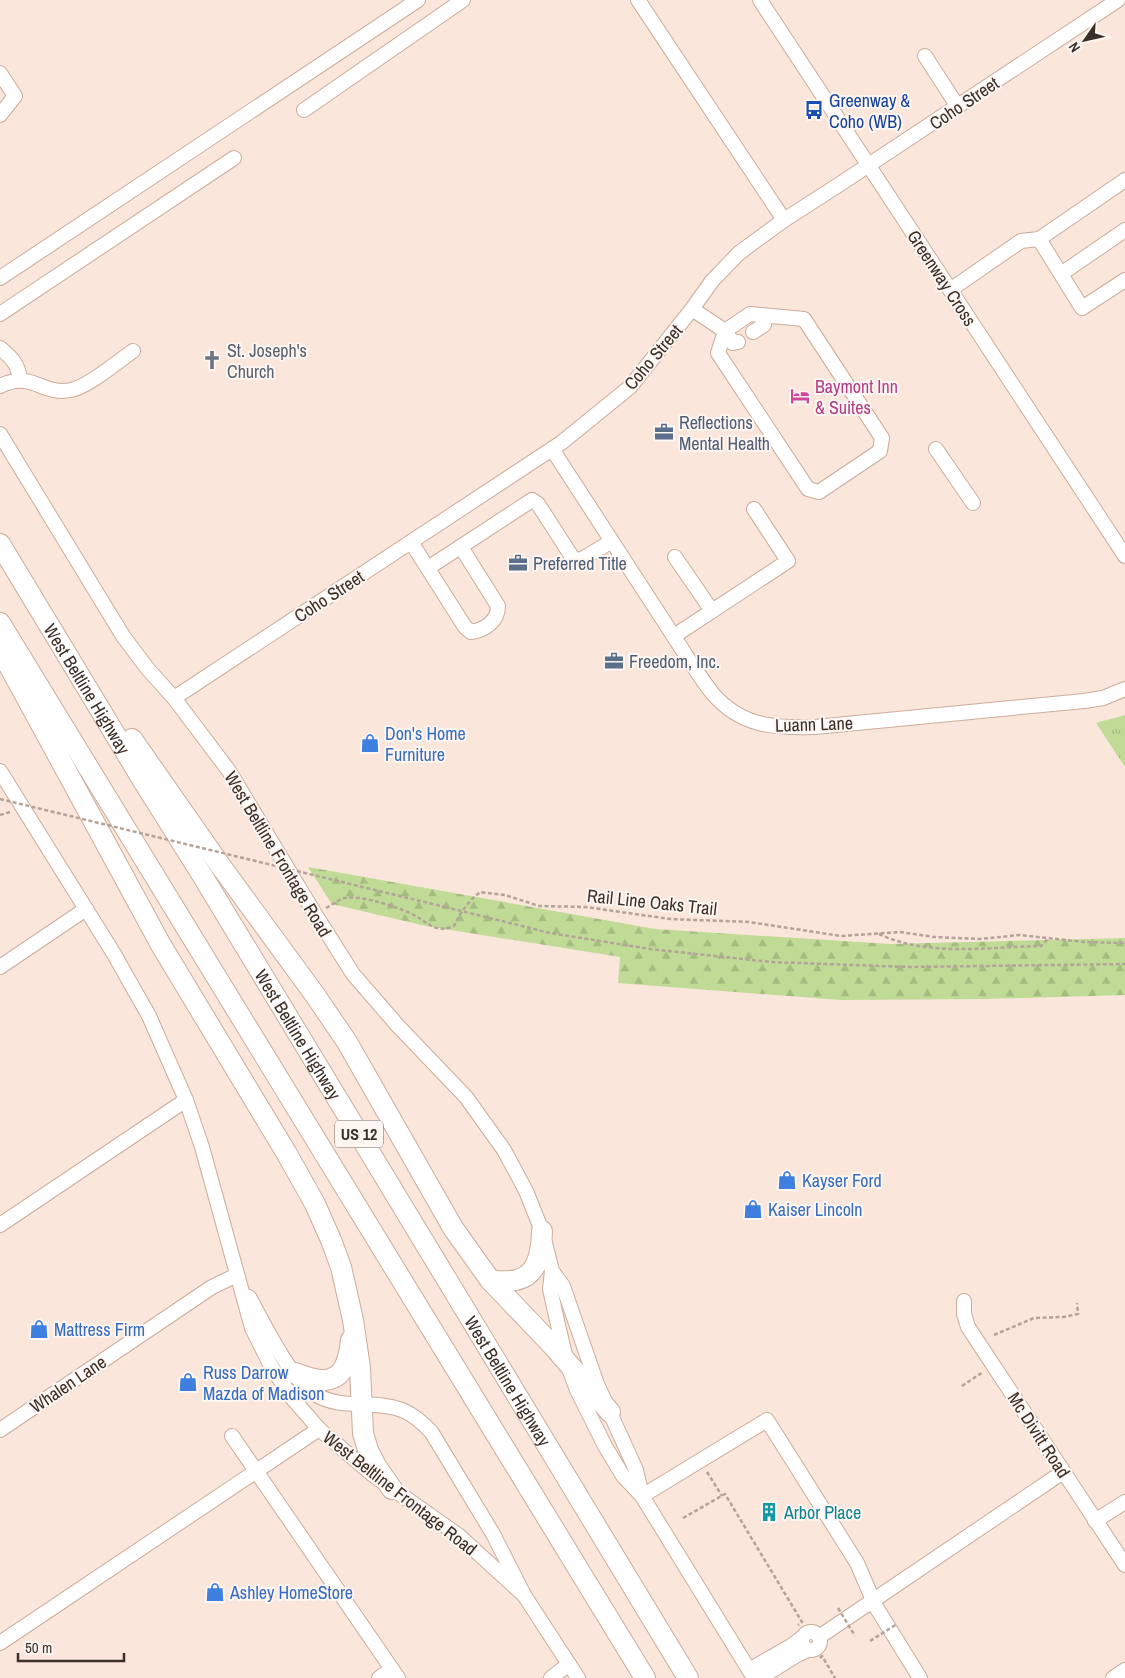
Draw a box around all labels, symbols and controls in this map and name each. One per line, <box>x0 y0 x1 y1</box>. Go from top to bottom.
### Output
north arrow <box>1060 15 1110 65</box>
text: N <box>1064 39 1084 56</box>
street label: Coho Street <box>924 71 1004 135</box>
place label: Greenway & Coho (WB) <box>829 88 910 134</box>
bus stop icon: Greenway & Coho (WB) <box>803 99 825 121</box>
street label: Greenway Cross <box>902 225 982 331</box>
street label: Coho Street <box>618 319 688 395</box>
place label: St. Joseph's Church <box>227 338 307 384</box>
church icon: St. Joseph's Church <box>201 349 223 371</box>
place label: Baymont Inn & Suites <box>815 374 898 420</box>
hotel icon: Baymont Inn & Suites <box>789 385 811 407</box>
place label: Reflections Mental Health <box>679 410 770 456</box>
office icon: Reflections Mental Health <box>653 421 675 443</box>
place label: Preferred Title <box>533 551 627 576</box>
office icon: Preferred Title <box>507 552 529 574</box>
street label: Coho Street <box>289 564 369 628</box>
street label: West Beltline Highway <box>38 619 137 759</box>
place label: Freedom, Inc. <box>629 649 720 674</box>
office icon: Freedom, Inc. <box>603 650 625 672</box>
street label: Luann Lane <box>775 710 853 738</box>
place label: Don's Home Furniture <box>385 721 466 767</box>
shop icon: Don's Home Furniture <box>359 732 381 754</box>
street label: West Beltline Frontage Road <box>219 766 337 942</box>
street label: Rail Line Oaks Trail <box>586 883 718 921</box>
street label: West Beltline Highway <box>249 964 348 1105</box>
road number: US 12 <box>335 1120 383 1148</box>
place label: Kayser Ford <box>802 1168 882 1193</box>
shop icon: Kayser Ford <box>776 1169 798 1191</box>
place label: Kaiser Lincoln <box>768 1197 862 1222</box>
shop icon: Kaiser Lincoln <box>742 1198 764 1220</box>
street label: West Beltline Highway <box>459 1311 558 1451</box>
place label: Mattress Firm <box>54 1317 145 1342</box>
shop icon: Mattress Firm <box>28 1318 50 1340</box>
street label: Whalen Lane <box>25 1349 111 1419</box>
place label: Russ Darrow Mazda of Madison <box>203 1360 324 1406</box>
shop icon: Russ Darrow Mazda of Madison <box>177 1371 199 1393</box>
street label: Mc Divitt Road <box>1002 1387 1076 1483</box>
street label: West Beltline Frontage Road <box>318 1425 482 1561</box>
place label: Arbor Place <box>783 1500 861 1525</box>
building icon: Arbor Place <box>758 1501 780 1523</box>
place label: Ashley HomeStore <box>229 1580 353 1605</box>
shop icon: Ashley HomeStore <box>204 1581 226 1603</box>
scale bar <box>18 1630 124 1662</box>
text: 50 m <box>25 1637 52 1658</box>

